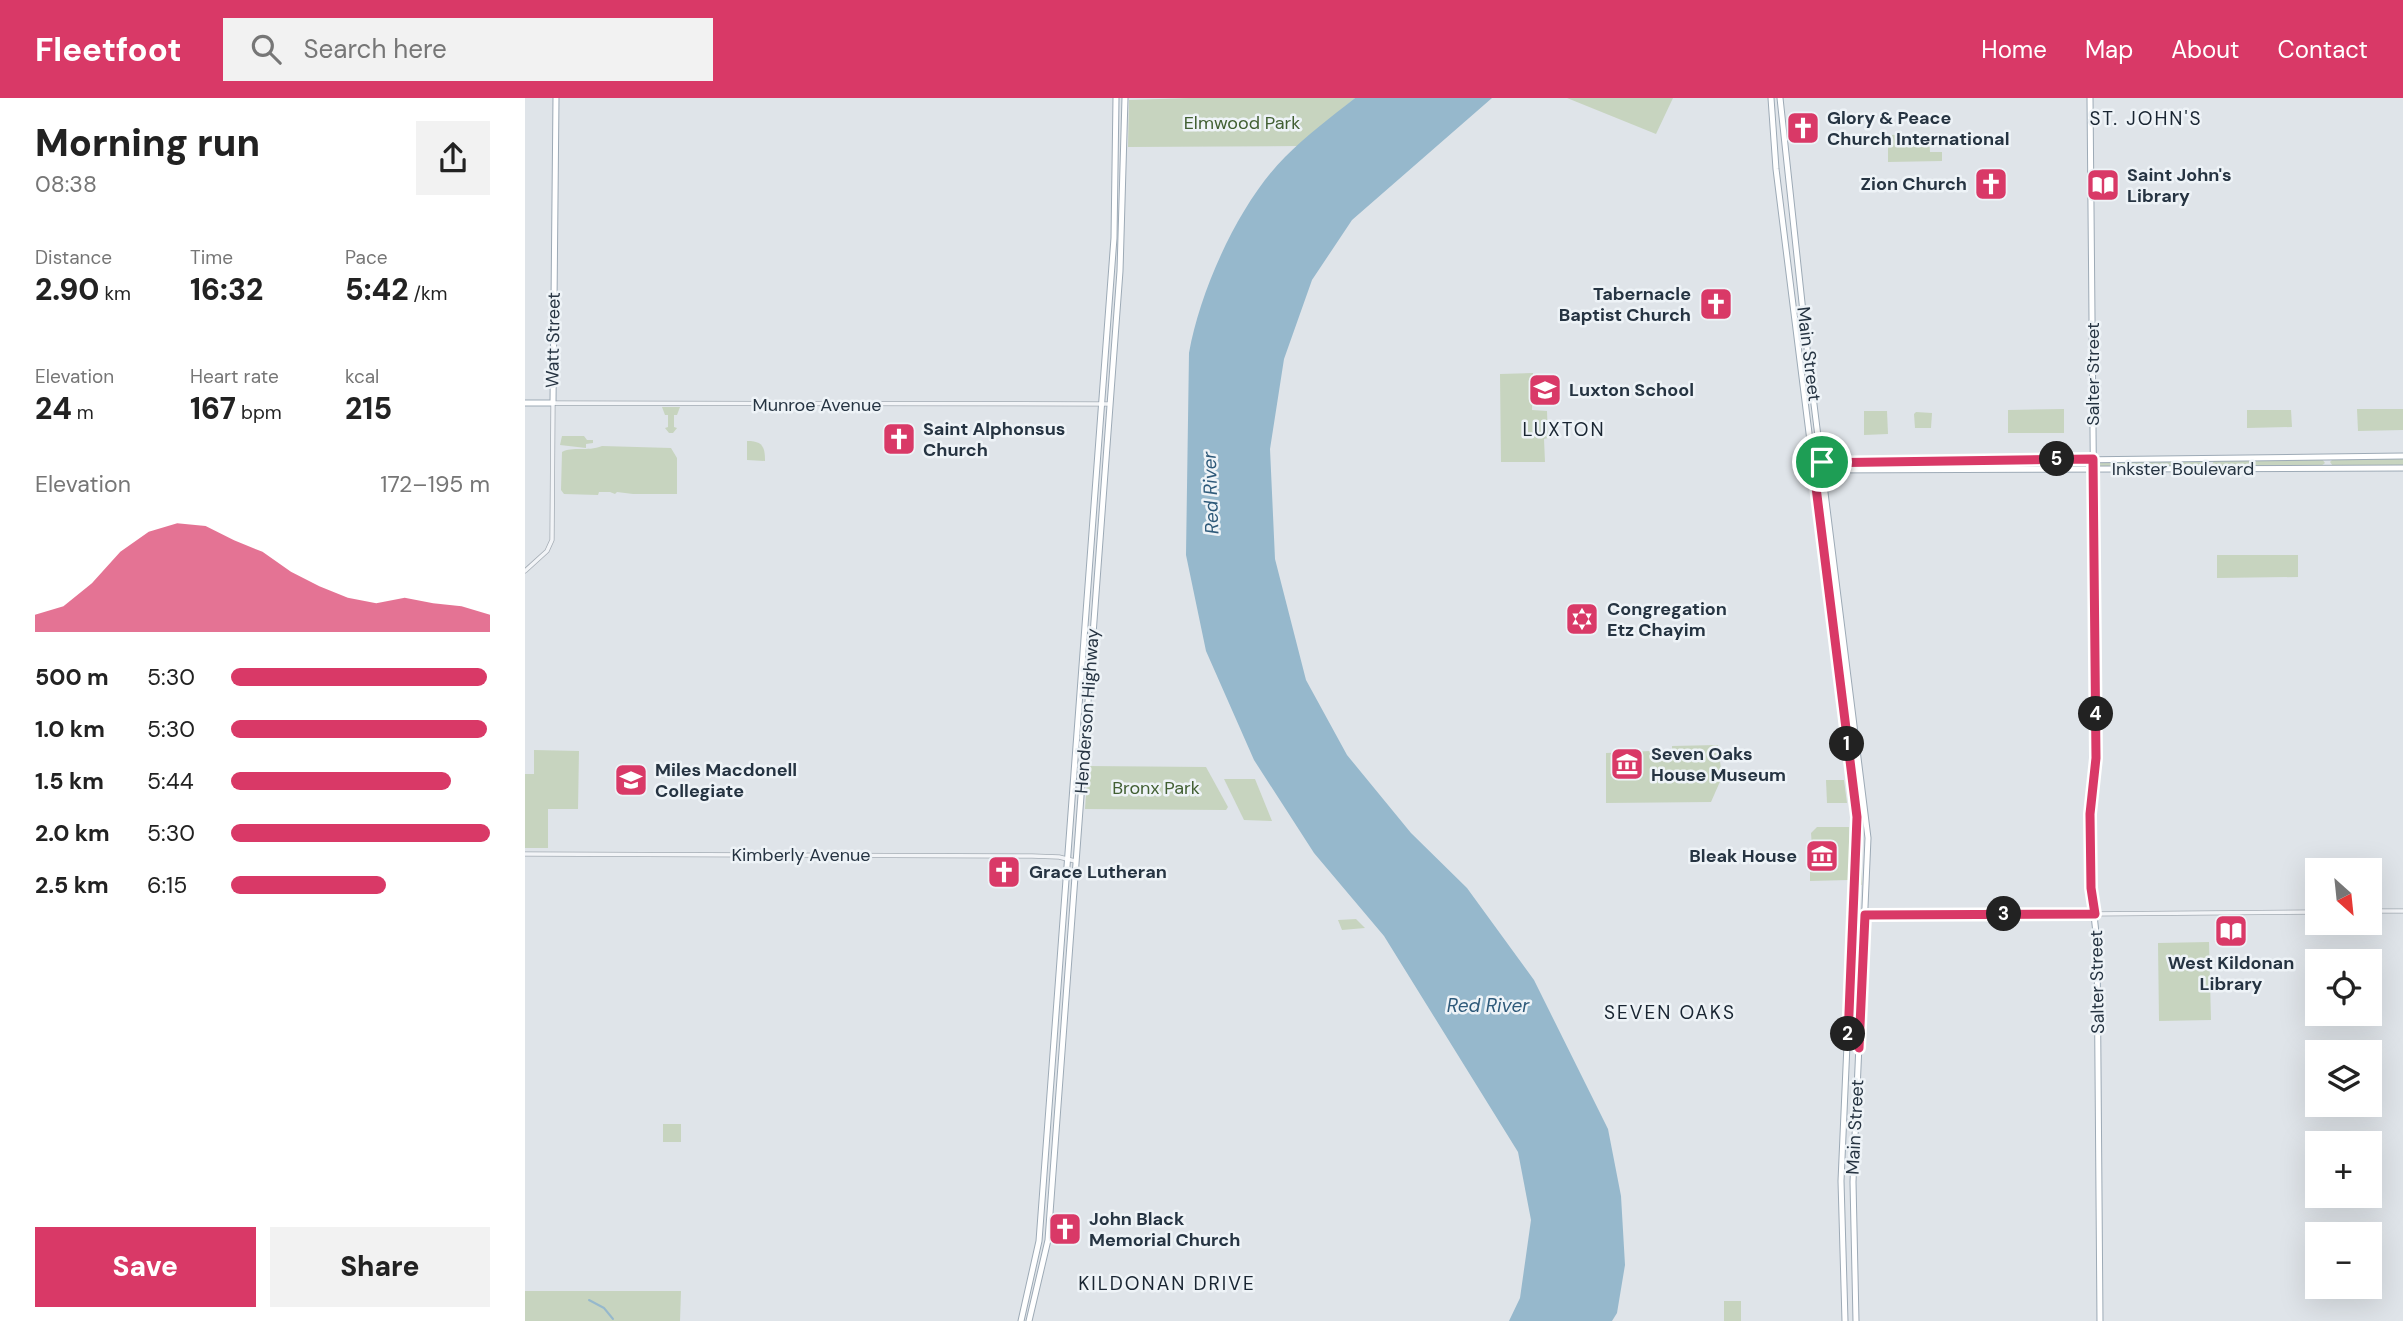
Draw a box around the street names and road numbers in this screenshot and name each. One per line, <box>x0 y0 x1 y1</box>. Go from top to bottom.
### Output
street label: Watt Street <box>540 292 566 388</box>
street label: Main Street <box>1791 305 1827 403</box>
street label: Salter Street <box>2081 322 2105 426</box>
street label: Munroe Avenue <box>753 393 881 417</box>
street label: Inkster Boulevard <box>2112 457 2254 481</box>
street label: Henderson Highway <box>1069 627 1105 795</box>
street label: Kimberly Avenue <box>732 843 871 867</box>
street label: Salter Street <box>2084 930 2110 1034</box>
street label: Main Street <box>1841 1079 1869 1175</box>

